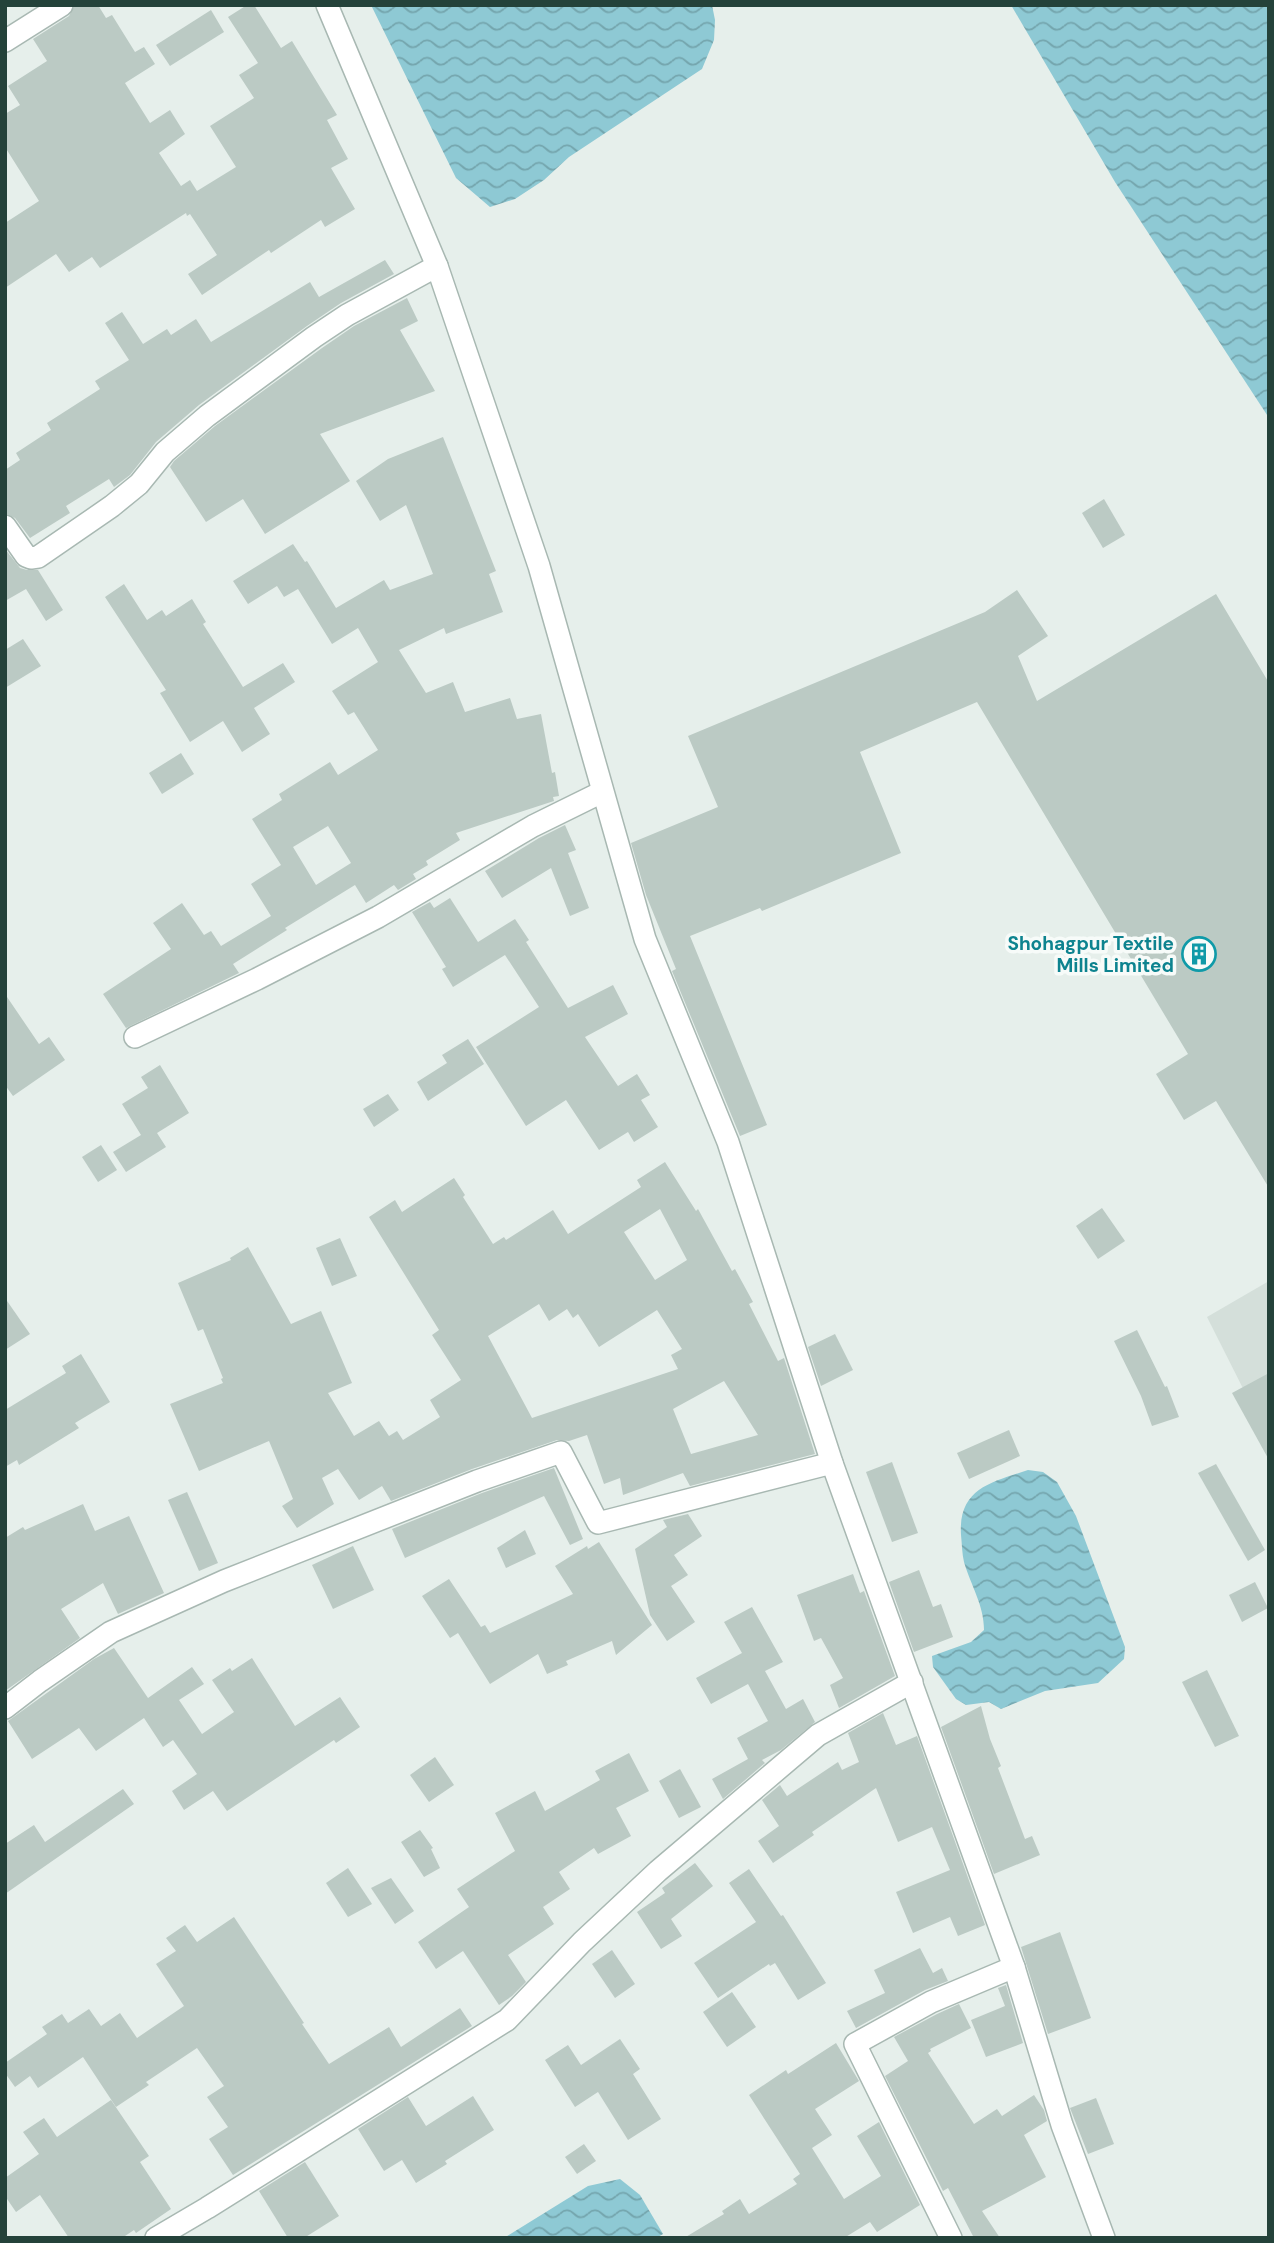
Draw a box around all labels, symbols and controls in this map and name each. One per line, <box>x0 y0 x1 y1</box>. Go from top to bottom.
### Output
place label: Shohagpur Textile Mills Limited <box>1007 931 1174 978</box>
building icon: Shohagpur Textile Mills Limited <box>1180 935 1218 973</box>

